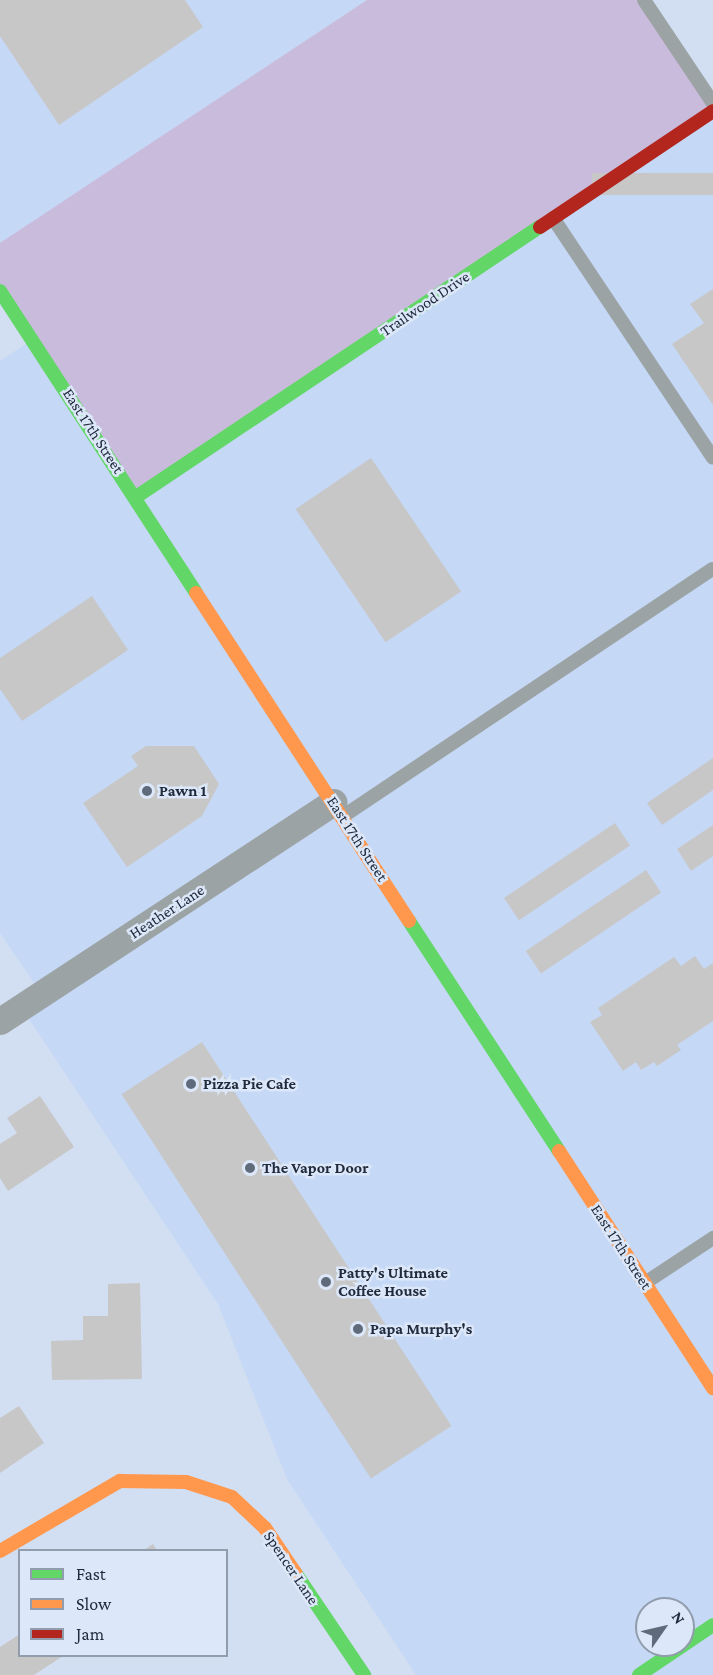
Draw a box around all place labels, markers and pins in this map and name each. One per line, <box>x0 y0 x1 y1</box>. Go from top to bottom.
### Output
place label: Pawn 1 <box>159 781 206 801</box>
marker: Pawn 1 <box>140 784 154 798</box>
place label: Pizza Pie Cafe <box>203 1074 296 1094</box>
marker: Pizza Pie Cafe <box>184 1077 198 1091</box>
place label: The Vapor Door <box>262 1158 369 1178</box>
marker: The Vapor Door <box>243 1161 257 1175</box>
place label: Patty's Ultimate Coffee House <box>338 1263 448 1301</box>
marker: Patty's Ultimate Coffee House <box>319 1275 333 1289</box>
place label: Papa Murphy's <box>370 1319 472 1339</box>
marker: Papa Murphy's <box>351 1322 365 1336</box>

